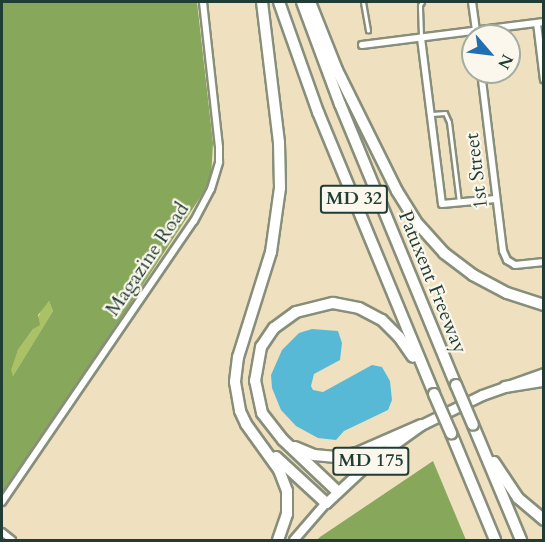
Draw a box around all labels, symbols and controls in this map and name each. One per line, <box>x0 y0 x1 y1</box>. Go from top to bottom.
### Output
north arrow <box>461 24 521 84</box>
text: N <box>492 50 518 73</box>
street label: 1st Street <box>459 131 493 211</box>
road number: MD 32 <box>320 184 388 214</box>
street label: Magazine Road <box>100 198 194 320</box>
street label: Patuxent Freeway <box>393 207 473 357</box>
road number: MD 175 <box>332 446 410 476</box>

